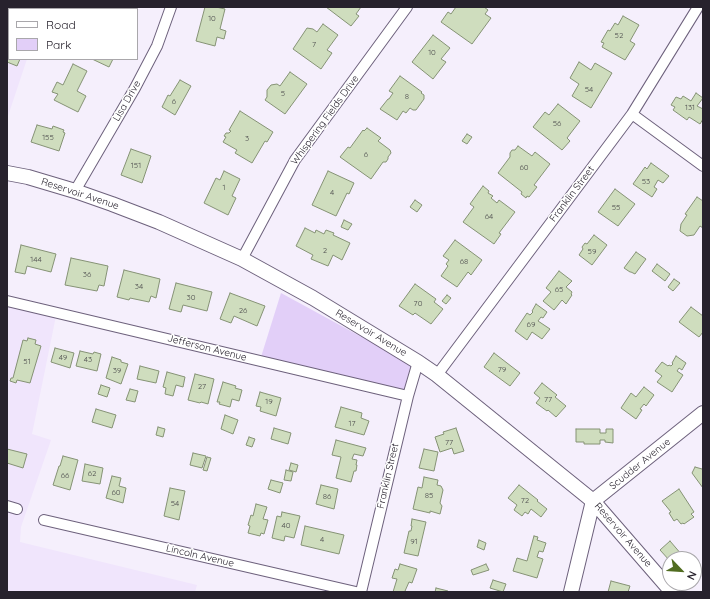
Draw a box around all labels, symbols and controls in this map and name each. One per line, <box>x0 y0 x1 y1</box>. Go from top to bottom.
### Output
legend <box>8 8 138 60</box>
house number: 10 <box>208 14 216 24</box>
text: Road <box>46 17 76 32</box>
house number: 52 <box>615 31 623 41</box>
text: Park <box>46 37 71 52</box>
house number: 7 <box>312 40 316 50</box>
house number: 10 <box>428 48 436 58</box>
street label: Whispering Fields Drive <box>288 73 362 167</box>
street label: Lisa Drive <box>111 78 143 124</box>
house number: 54 <box>585 85 593 95</box>
house number: 5 <box>281 89 285 99</box>
house number: 8 <box>405 92 409 102</box>
house number: 6 <box>172 97 176 107</box>
house number: 131 <box>685 103 695 113</box>
house number: 56 <box>553 119 561 129</box>
house number: 155 <box>42 133 54 143</box>
house number: 3 <box>245 134 249 144</box>
house number: 6 <box>364 150 368 160</box>
house number: 151 <box>131 161 141 171</box>
house number: 60 <box>519 163 529 173</box>
street label: Franklin Street <box>547 164 597 224</box>
street label: Reservoir Avenue <box>40 176 120 212</box>
house number: 53 <box>642 177 650 187</box>
house number: 1 <box>223 183 225 193</box>
house number: 4 <box>330 188 334 198</box>
house number: 55 <box>612 203 620 213</box>
house number: 64 <box>485 212 493 222</box>
house number: 2 <box>323 246 327 256</box>
house number: 59 <box>588 247 596 257</box>
house number: 144 <box>30 255 42 265</box>
house number: 68 <box>460 257 468 267</box>
house number: 36 <box>83 270 91 280</box>
house number: 34 <box>135 282 143 292</box>
house number: 65 <box>555 285 563 295</box>
house number: 30 <box>187 293 195 303</box>
house number: 70 <box>414 299 422 309</box>
house number: 26 <box>239 306 247 316</box>
street label: Reservoir Avenue <box>333 307 409 359</box>
house number: 69 <box>527 320 535 330</box>
street label: Jefferson Avenue <box>166 332 248 364</box>
house number: 49 <box>59 353 67 363</box>
house number: 43 <box>84 355 92 365</box>
house number: 51 <box>23 357 31 367</box>
house number: 79 <box>498 365 506 375</box>
house number: 39 <box>113 366 121 376</box>
house number: 27 <box>198 382 206 392</box>
house number: 77 <box>544 395 552 405</box>
house number: 19 <box>265 397 273 407</box>
house number: 17 <box>348 419 356 429</box>
street label: Scudder Avenue <box>607 436 673 492</box>
house number: 77 <box>445 438 453 448</box>
street label: Franklin Street <box>375 442 401 510</box>
house number: 62 <box>88 469 96 479</box>
house number: 66 <box>61 471 69 481</box>
house number: 60 <box>111 488 121 498</box>
house number: 85 <box>425 491 433 501</box>
house number: 86 <box>323 492 331 502</box>
house number: 72 <box>521 496 529 506</box>
house number: 54 <box>171 499 179 509</box>
street label: Reservoir Avenue <box>592 500 654 570</box>
house number: 40 <box>282 521 290 531</box>
house number: 4 <box>320 535 324 545</box>
house number: 91 <box>410 537 418 547</box>
street label: Lincoln Avenue <box>165 542 235 570</box>
north arrow <box>662 551 702 591</box>
text: N <box>684 569 700 582</box>

